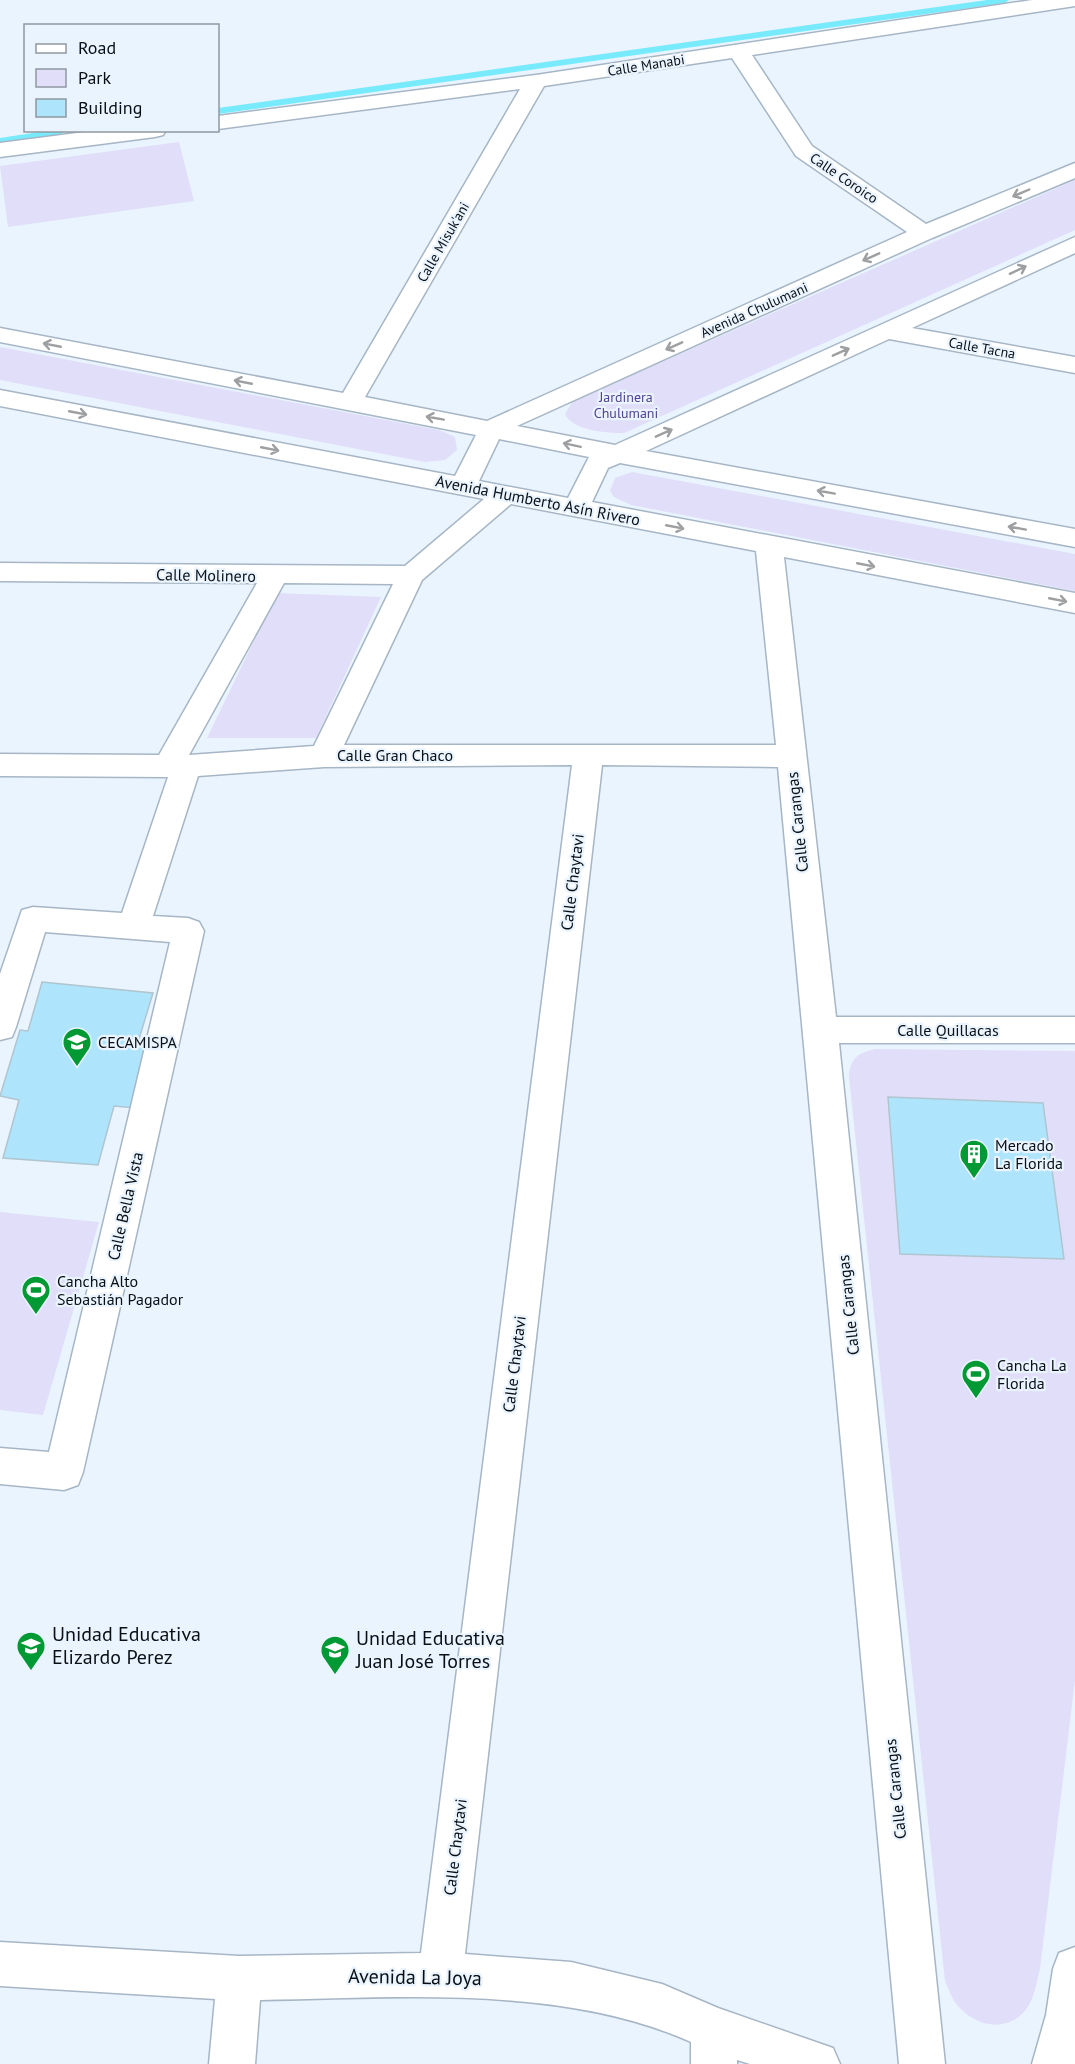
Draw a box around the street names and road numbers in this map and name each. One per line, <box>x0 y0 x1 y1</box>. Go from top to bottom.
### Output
street label: Calle Manabi <box>606 50 686 80</box>
street label: Calle Coroico <box>807 149 881 207</box>
street label: Calle Misuk'ani <box>413 199 473 285</box>
street label: Avenida Chulumani <box>698 278 810 342</box>
street label: Calle Tacna <box>947 333 1017 363</box>
street label: Avenida Humberto Asín Rivero <box>434 470 642 530</box>
street label: Calle Molinero <box>156 564 256 586</box>
street label: Calle Gran Chaco <box>337 745 453 765</box>
street label: Calle Carangas <box>782 771 812 873</box>
street label: Calle Chaytavi <box>556 833 588 931</box>
street label: Calle Quillacas <box>897 1020 999 1040</box>
street label: Calle Bella Vista <box>103 1150 147 1262</box>
street label: Calle Carangas <box>833 1254 863 1356</box>
street label: Calle Chaytavi <box>498 1315 530 1413</box>
street label: Calle Carangas <box>880 1738 910 1840</box>
street label: Calle Chaytavi <box>439 1798 471 1896</box>
street label: Avenida La Joya <box>348 1963 482 1991</box>

